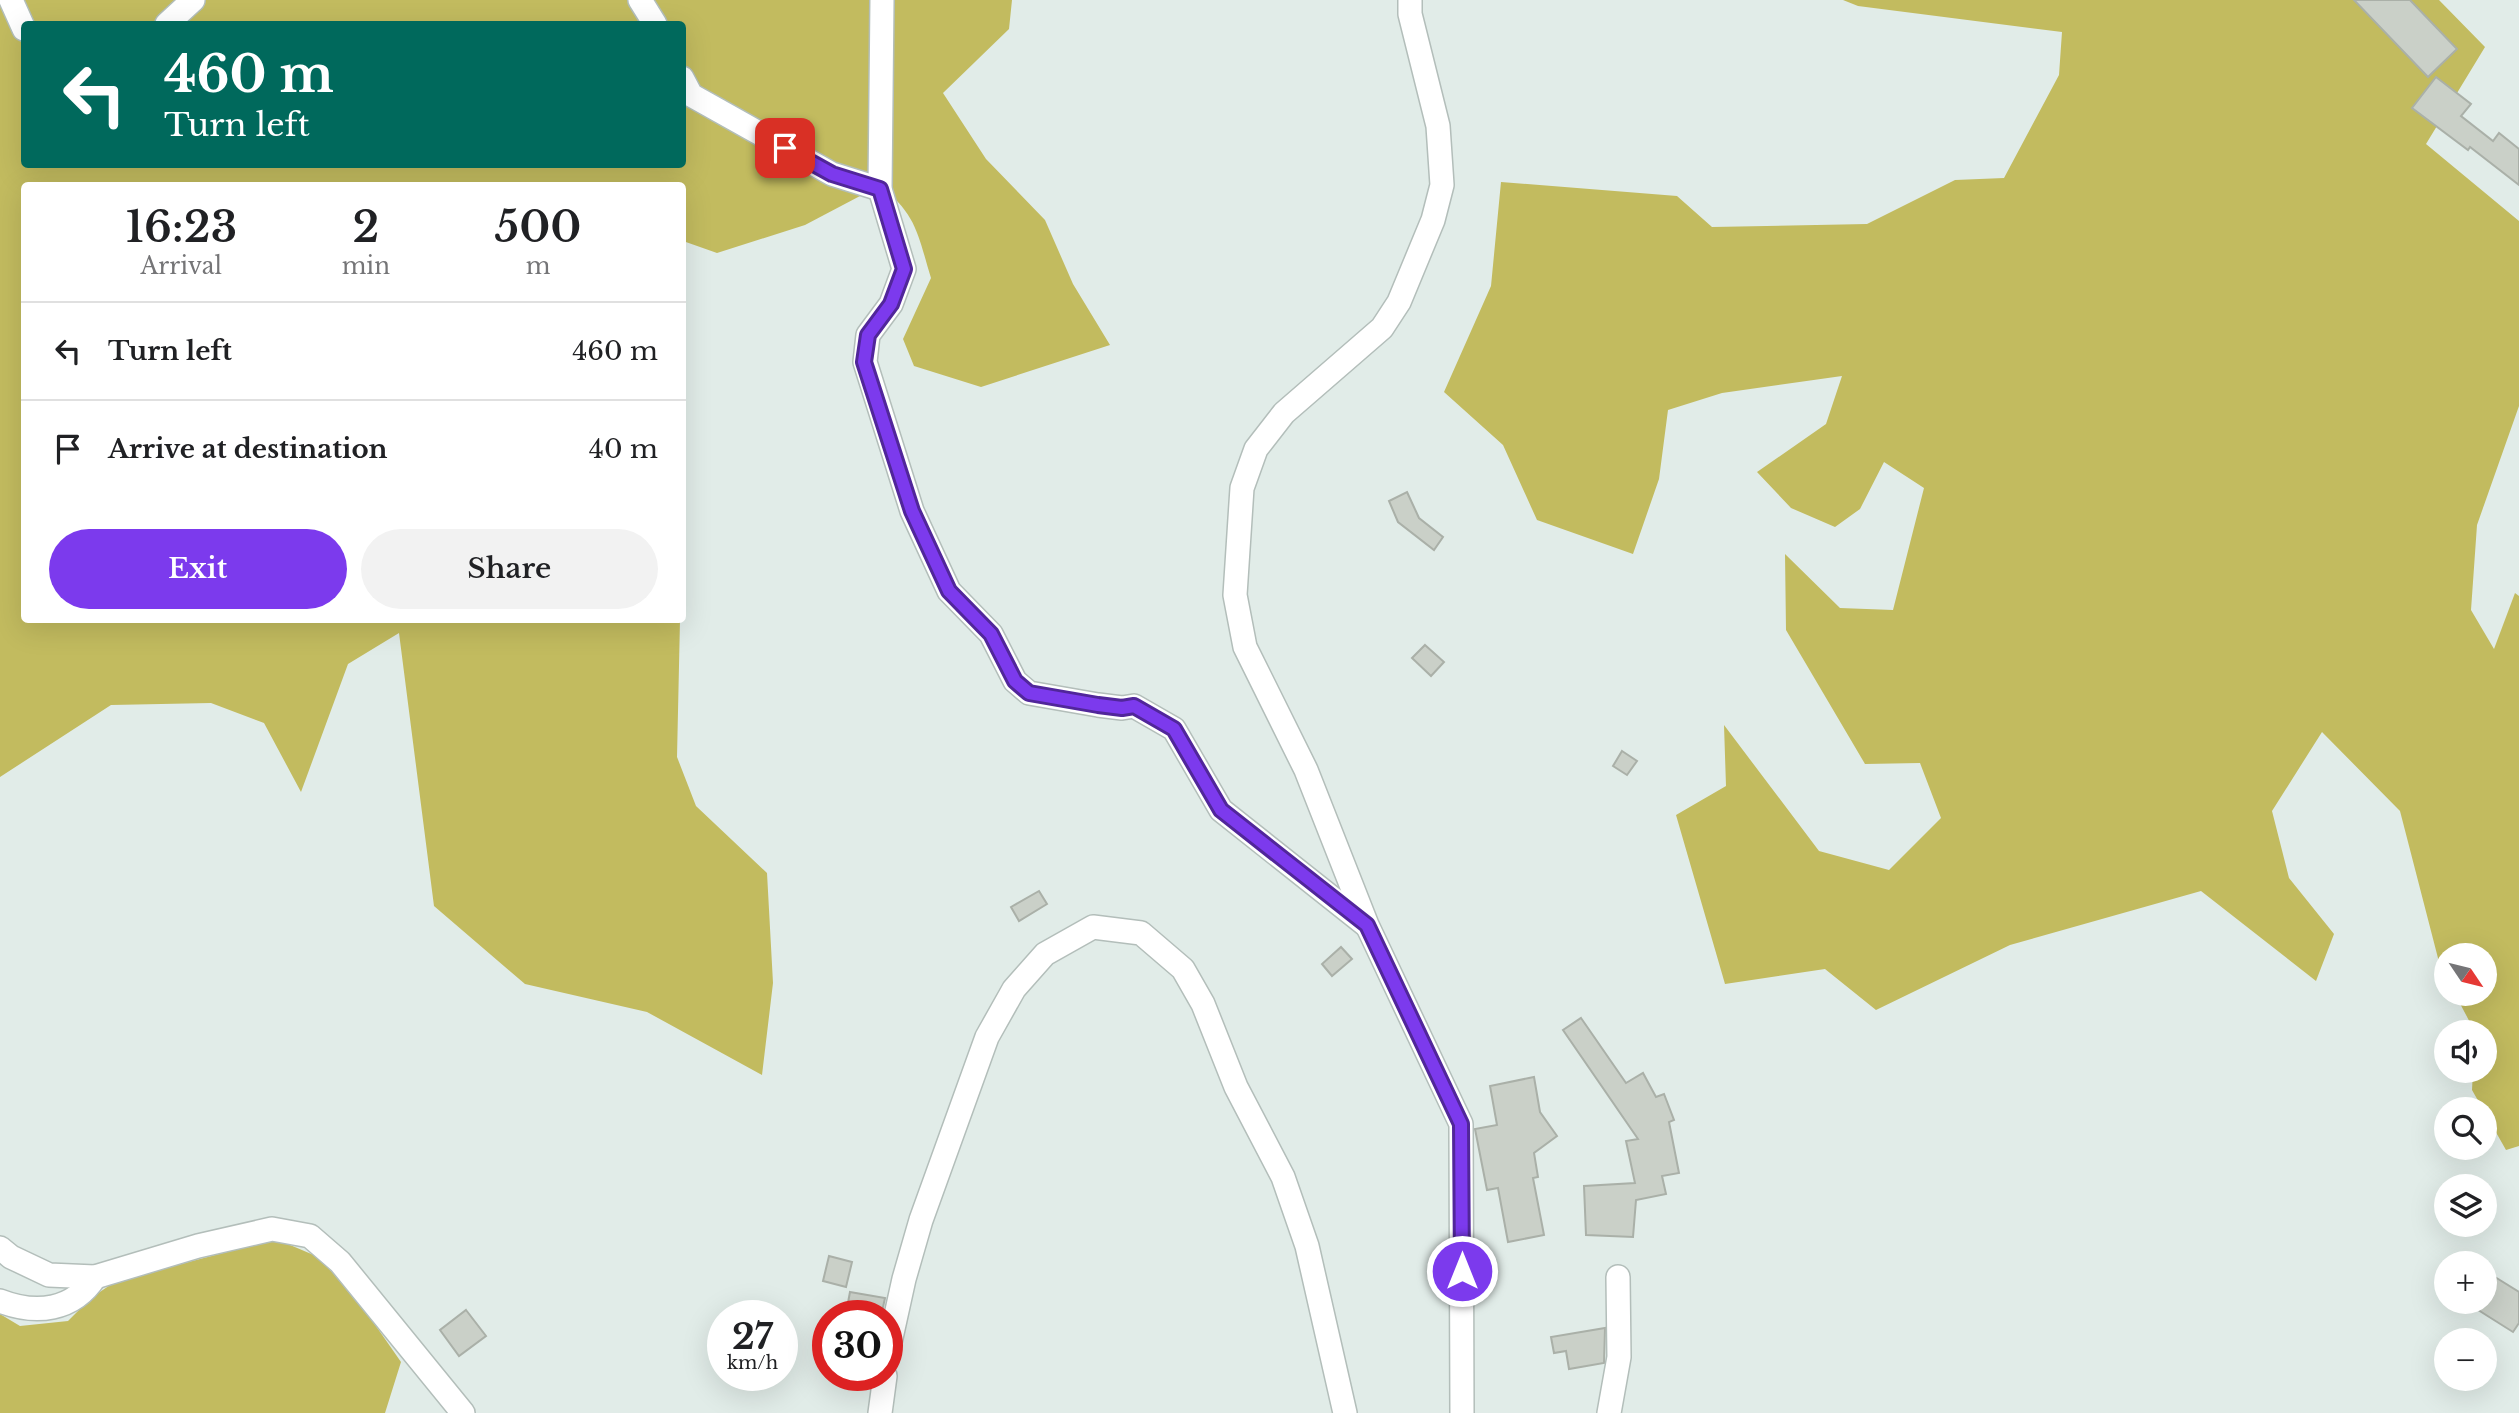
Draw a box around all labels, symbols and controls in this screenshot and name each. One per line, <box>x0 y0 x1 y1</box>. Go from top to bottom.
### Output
text: 460 m <box>164 44 334 105</box>
icon: left <box>49 49 140 140</box>
text: Turn left <box>164 105 310 145</box>
pin <box>755 118 815 178</box>
icon: arrive <box>766 129 804 167</box>
text: 16:23 <box>126 201 237 253</box>
text: 2 <box>352 201 379 253</box>
text: 500 <box>495 201 581 253</box>
text: Arrival <box>141 252 222 280</box>
text: min <box>342 252 390 280</box>
text: m <box>526 252 550 280</box>
icon: left <box>49 332 87 370</box>
text: Turn left <box>108 335 232 367</box>
text: 460 m <box>572 335 658 367</box>
icon: arrive <box>49 430 87 468</box>
text: Arrive at destination <box>108 433 388 465</box>
text: 40 m <box>589 433 658 465</box>
button: Exit <box>49 529 347 609</box>
button: Share <box>361 529 658 609</box>
north arrow <box>2434 943 2497 1006</box>
map controls <box>2434 943 2497 1391</box>
button: sound <box>2434 1020 2497 1083</box>
button: search <box>2434 1097 2497 1160</box>
button: layers <box>2434 1174 2497 1237</box>
position arrow <box>1425 1234 1499 1308</box>
button: + <box>2434 1251 2497 1314</box>
speed limit sign: 30 <box>812 1300 903 1391</box>
text: 27 <box>732 1315 773 1358</box>
button: − <box>2434 1328 2497 1391</box>
text: km/h <box>727 1352 778 1374</box>

